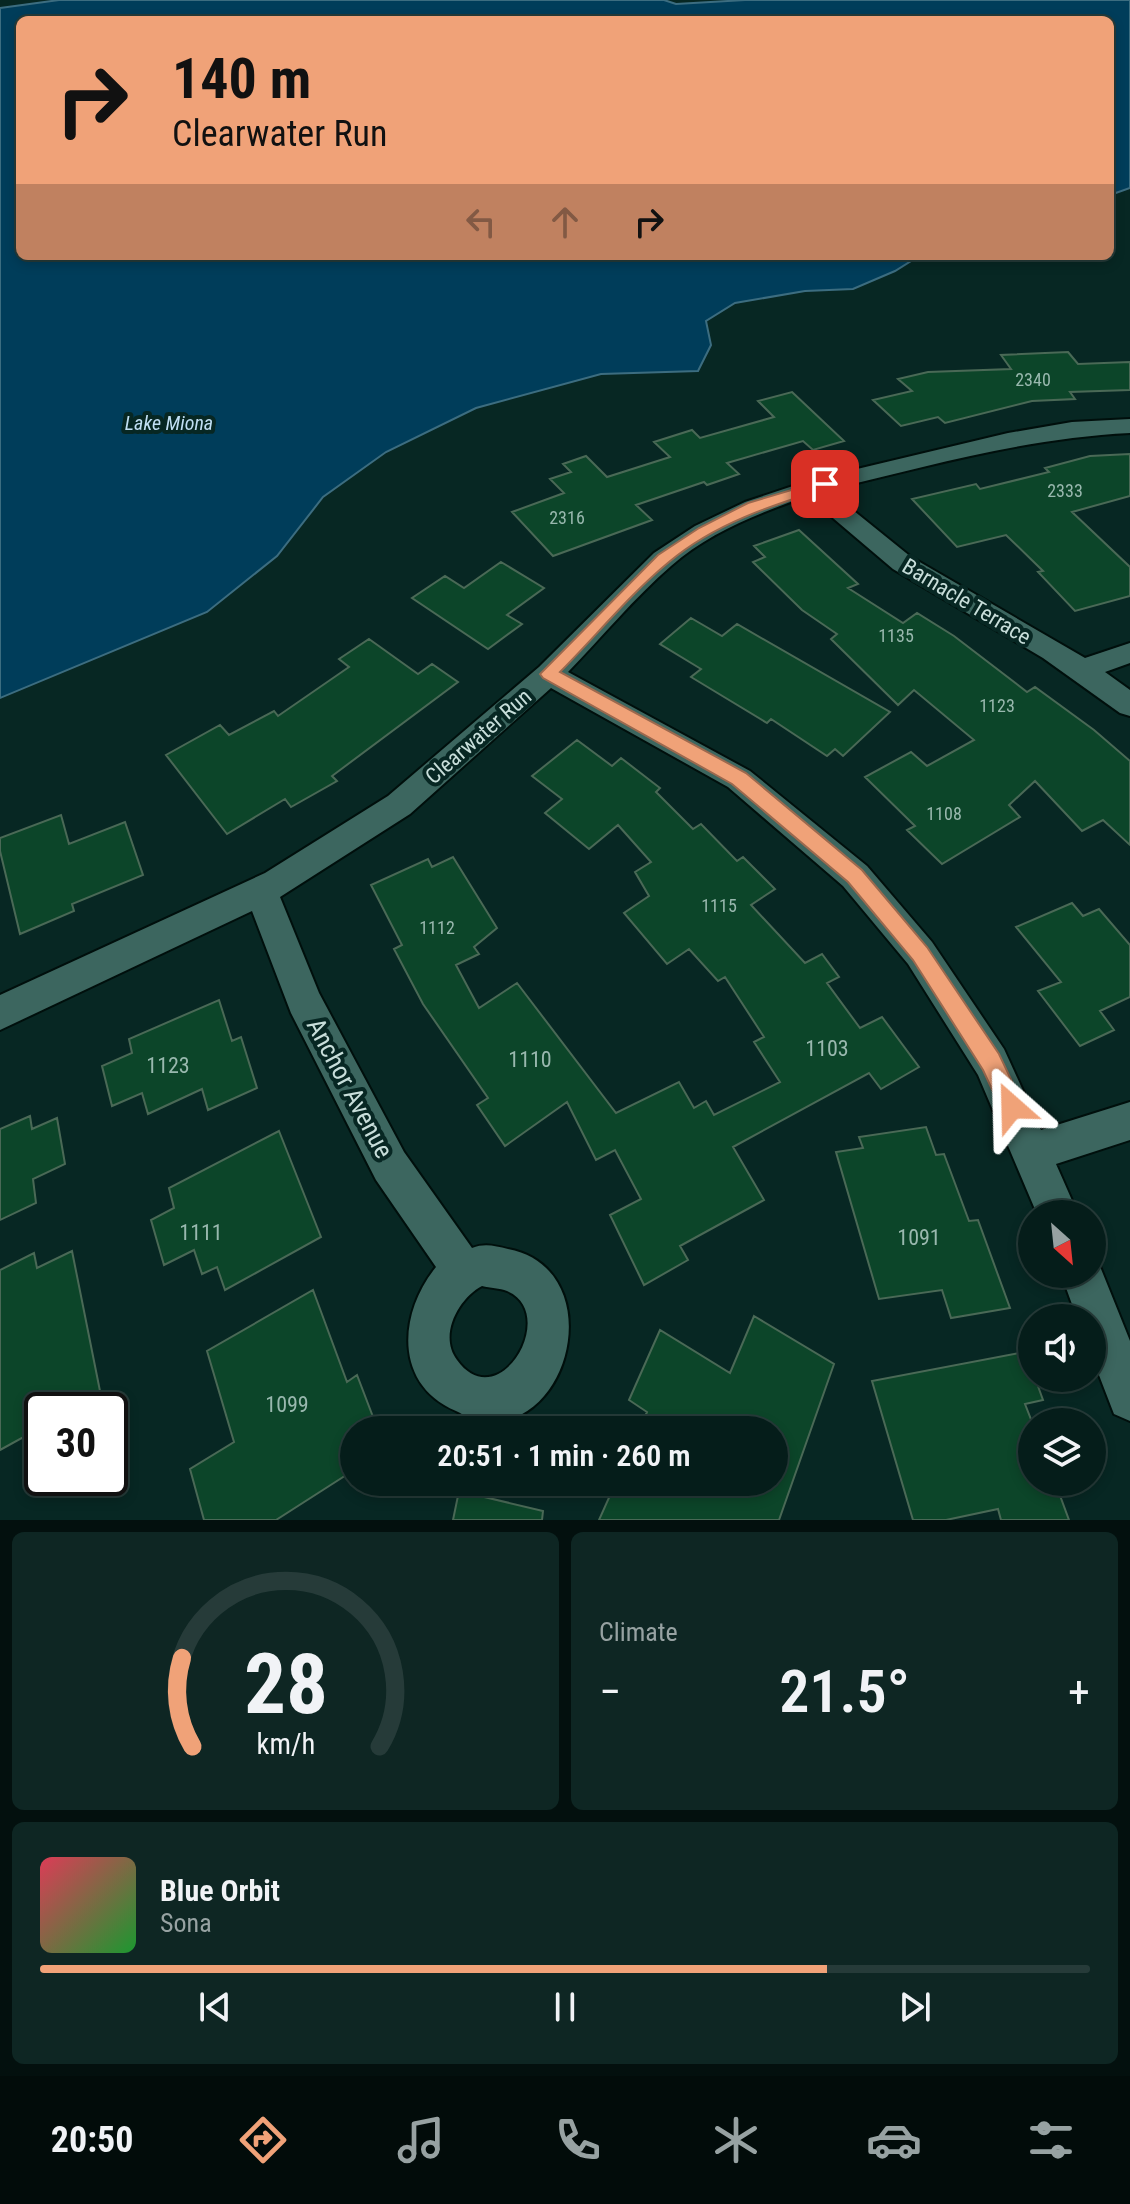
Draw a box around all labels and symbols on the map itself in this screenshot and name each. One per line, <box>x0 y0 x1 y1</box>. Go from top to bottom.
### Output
house number: 2340 <box>1015 369 1051 390</box>
water label: Lake Miona <box>125 411 213 435</box>
pin <box>791 450 859 518</box>
house number: 2333 <box>1047 480 1083 501</box>
house number: 2316 <box>549 507 585 528</box>
street label: Barnacle Terrace <box>898 553 1035 650</box>
house number: 1135 <box>878 625 914 646</box>
street label: Clearwater Run <box>420 684 536 789</box>
house number: 1123 <box>979 695 1015 716</box>
house number: 1108 <box>926 803 962 824</box>
house number: 1115 <box>701 895 737 916</box>
house number: 1112 <box>419 917 455 938</box>
street label: Anchor Avenue <box>301 1013 399 1163</box>
house number: 1103 <box>805 1036 849 1061</box>
house number: 1110 <box>508 1047 552 1072</box>
house number: 1123 <box>146 1053 190 1078</box>
position arrow <box>970 1065 1054 1149</box>
north arrow <box>1018 1200 1106 1288</box>
house number: 1111 <box>179 1220 223 1245</box>
house number: 1091 <box>897 1225 941 1250</box>
speed limit sign: 30 <box>24 1392 128 1496</box>
house number: 1099 <box>265 1392 309 1417</box>

